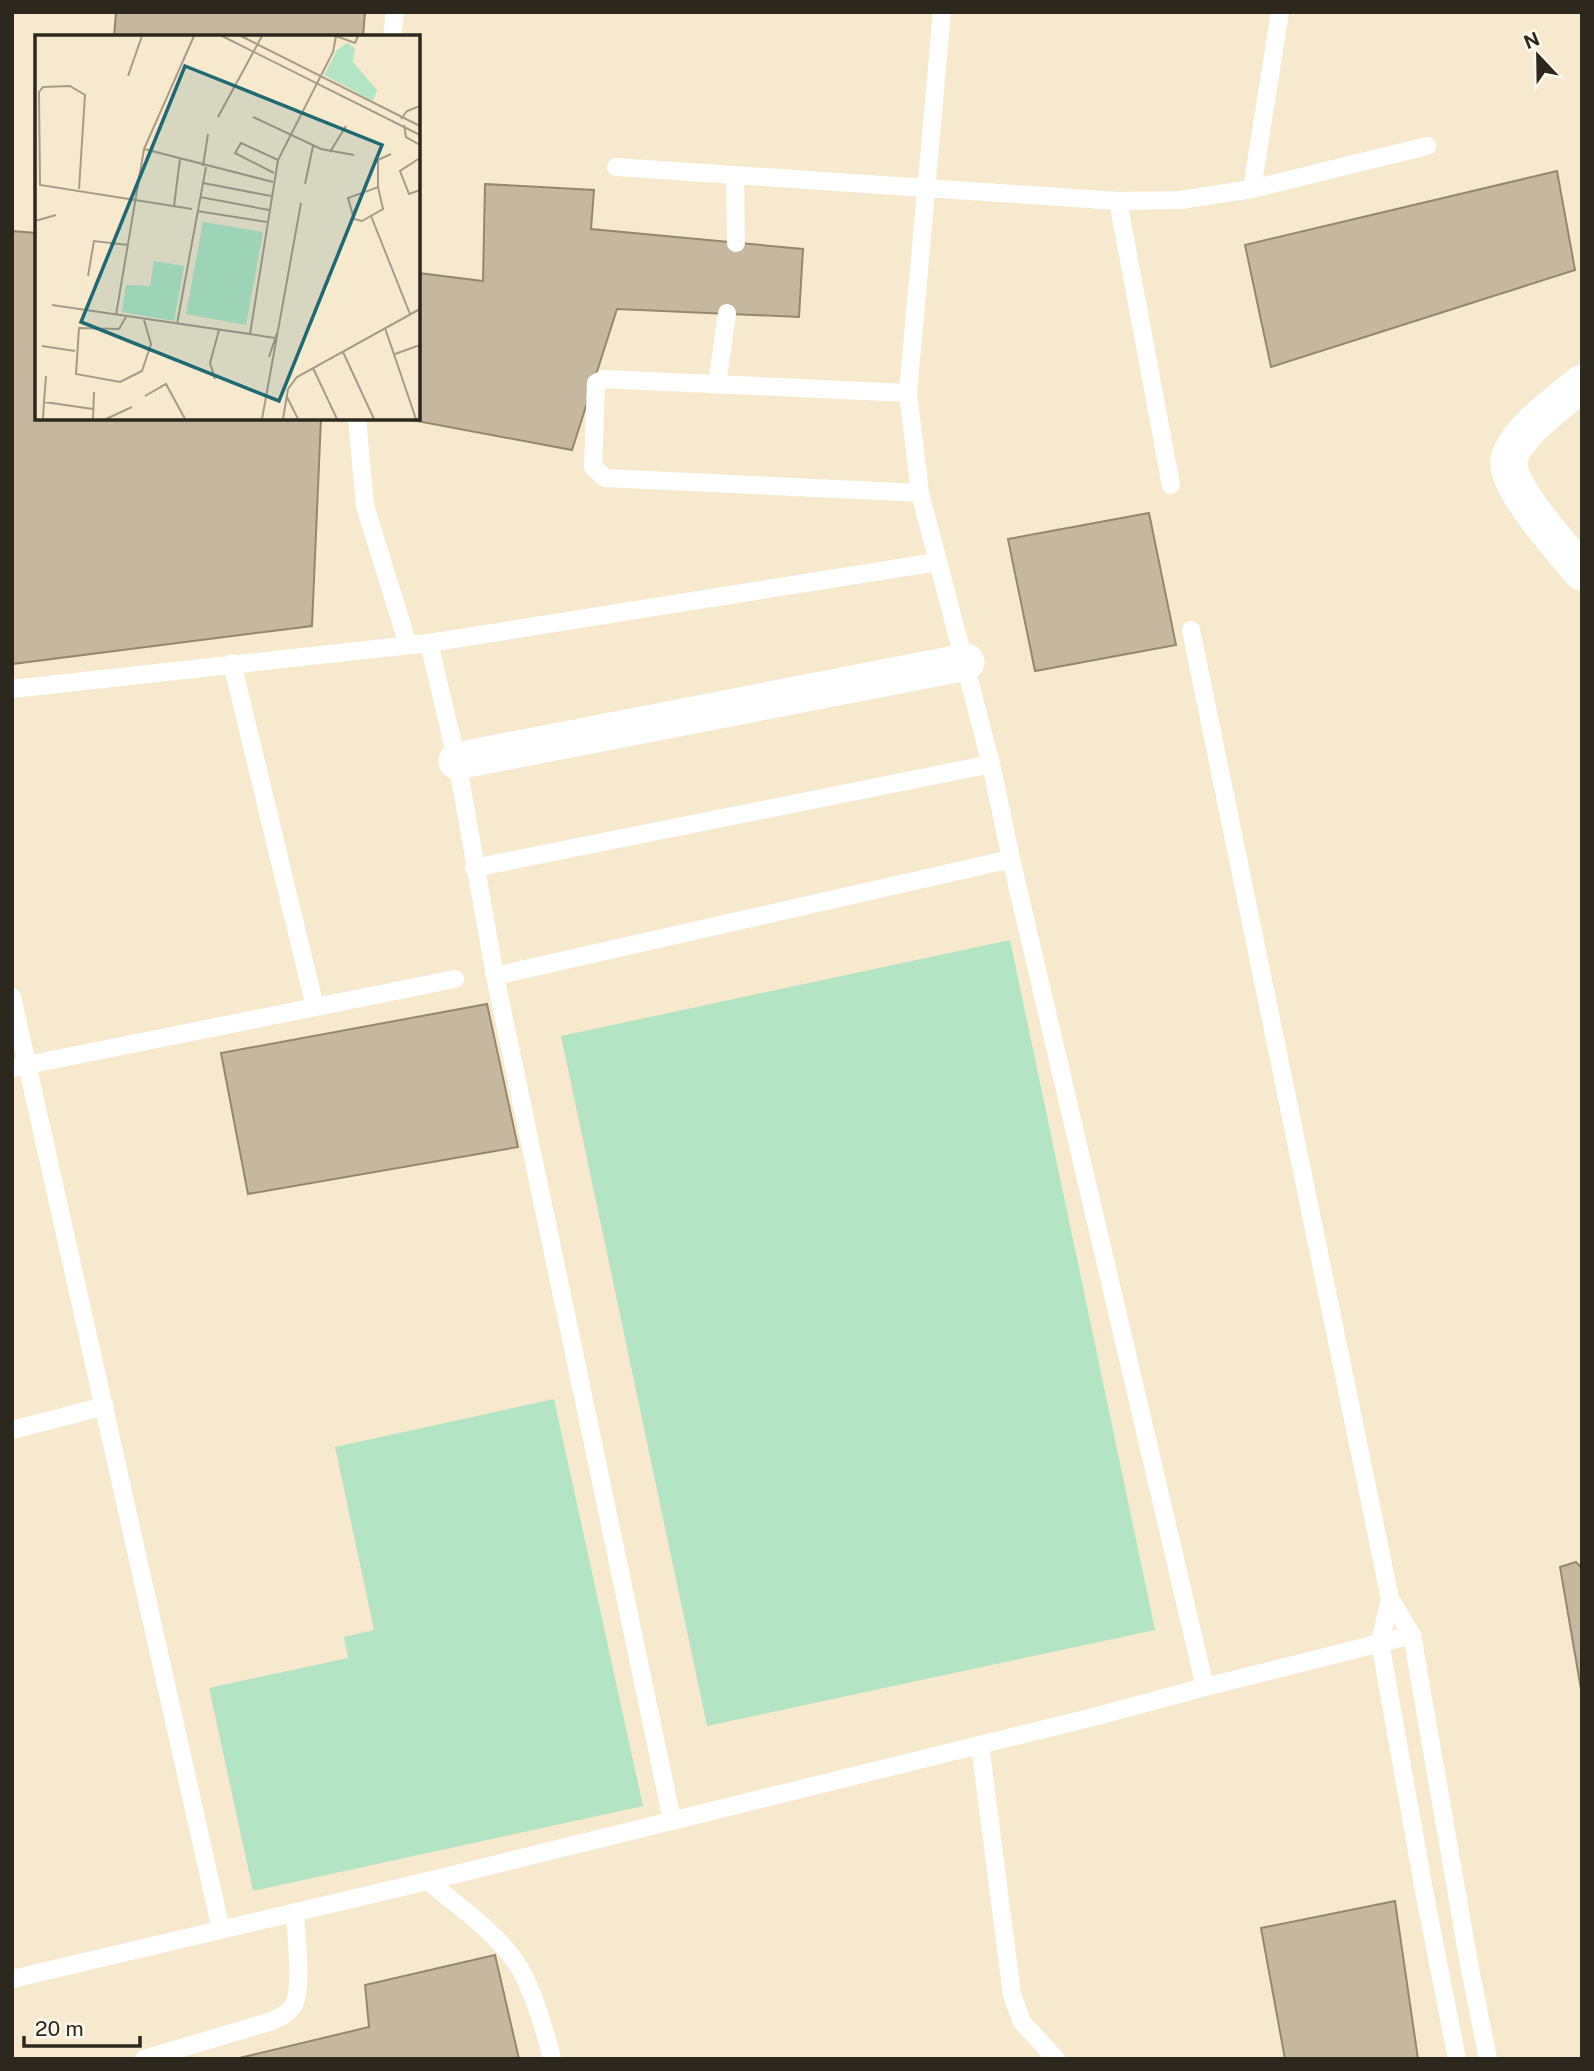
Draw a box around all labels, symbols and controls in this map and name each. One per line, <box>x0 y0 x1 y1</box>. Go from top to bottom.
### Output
north arrow <box>1503 21 1573 91</box>
text: N <box>1521 27 1543 53</box>
inset map <box>35 35 420 420</box>
scale bar <box>24 2004 140 2048</box>
text: 20 m <box>35 2016 84 2041</box>

